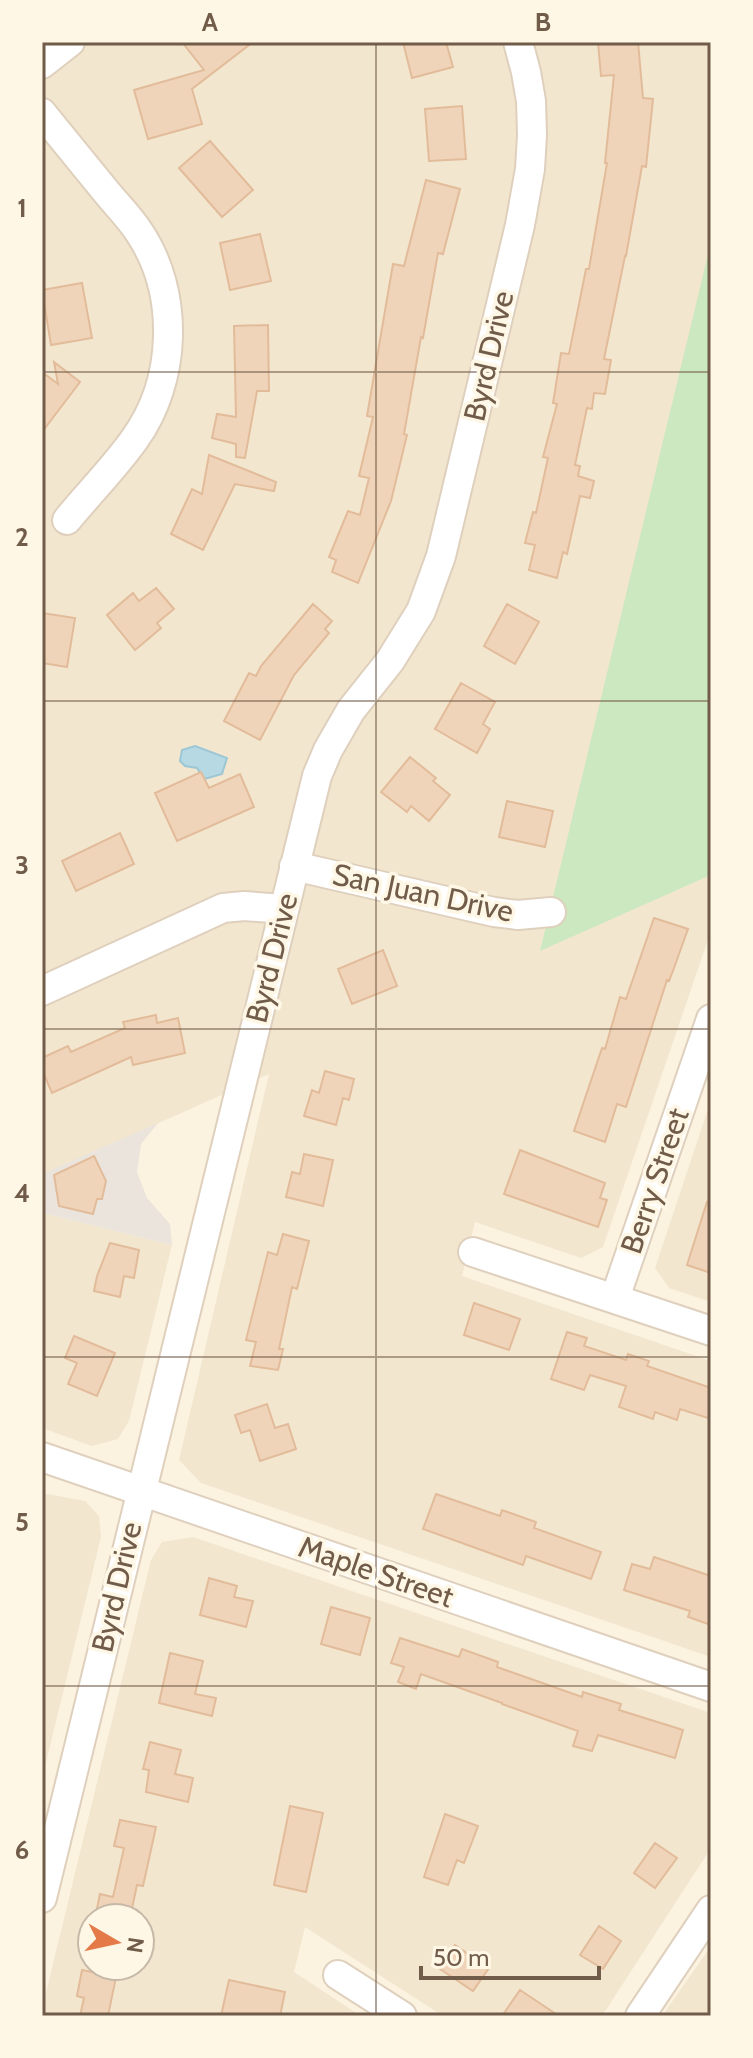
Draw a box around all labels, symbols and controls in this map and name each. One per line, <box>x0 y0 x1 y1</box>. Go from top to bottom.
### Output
text: A <box>202 6 219 38</box>
text: B <box>535 6 551 38</box>
text: 1 <box>17 192 27 224</box>
street label: Byrd Drive <box>456 287 521 424</box>
text: 2 <box>15 521 29 553</box>
text: 3 <box>15 849 29 881</box>
street label: San Juan Drive <box>329 855 517 930</box>
street label: Byrd Drive <box>238 889 305 1027</box>
street label: Berry Street <box>612 1103 697 1258</box>
text: 4 <box>14 1177 30 1209</box>
text: 5 <box>15 1506 29 1538</box>
street label: Byrd Drive <box>84 1518 149 1655</box>
street label: Maple Street <box>294 1528 459 1615</box>
text: 6 <box>15 1834 29 1866</box>
north arrow <box>76 1902 156 1982</box>
scale bar <box>421 1930 599 1980</box>
text: N <box>121 1935 150 1955</box>
text: 50 m <box>433 1943 489 1972</box>

